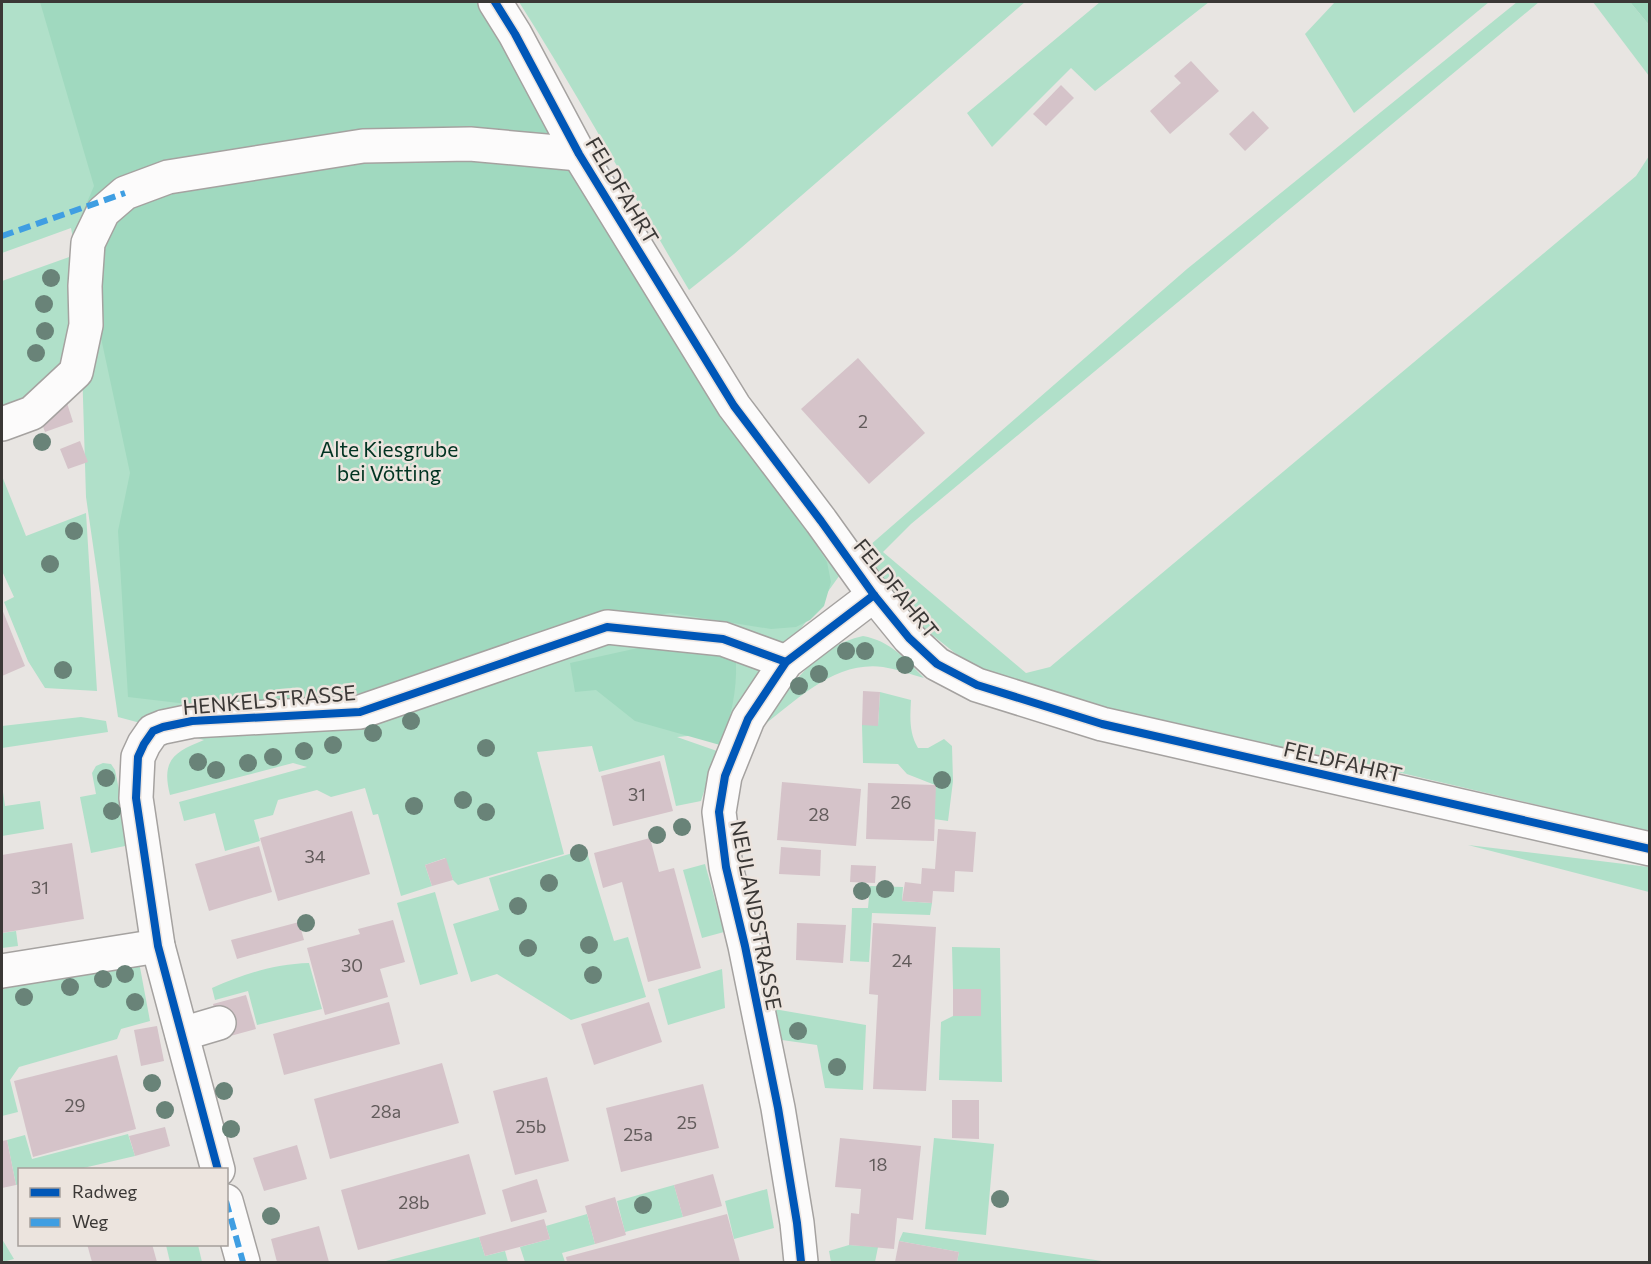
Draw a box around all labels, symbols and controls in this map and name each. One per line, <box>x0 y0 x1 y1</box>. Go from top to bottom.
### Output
street label: FELDFAHRT <box>581 132 665 248</box>
house number: 2 <box>858 410 868 432</box>
park label: Alte Kiesgrube bei Vötting <box>320 436 458 485</box>
street label: FELDFAHRT <box>849 533 945 643</box>
street label: HENKELSTRASSE <box>181 679 357 719</box>
street label: FELDFAHRT <box>1281 735 1405 787</box>
house number: 31 <box>628 783 646 805</box>
house number: 26 <box>891 791 911 813</box>
house number: 28 <box>809 803 830 825</box>
street label: NEULANDSTRASSE <box>726 818 788 1012</box>
house number: 34 <box>304 845 326 867</box>
house number: 31 <box>31 876 49 898</box>
house number: 24 <box>892 949 912 971</box>
house number: 30 <box>341 954 363 976</box>
house number: 29 <box>65 1094 85 1116</box>
house number: 28a <box>371 1100 401 1122</box>
house number: 25 <box>677 1111 697 1133</box>
house number: 25b <box>516 1115 546 1137</box>
house number: 25a <box>623 1123 653 1145</box>
house number: 18 <box>869 1153 887 1175</box>
legend <box>18 1168 228 1246</box>
text: Radweg <box>72 1180 137 1202</box>
house number: 28b <box>398 1191 430 1213</box>
text: Weg <box>72 1210 109 1232</box>

